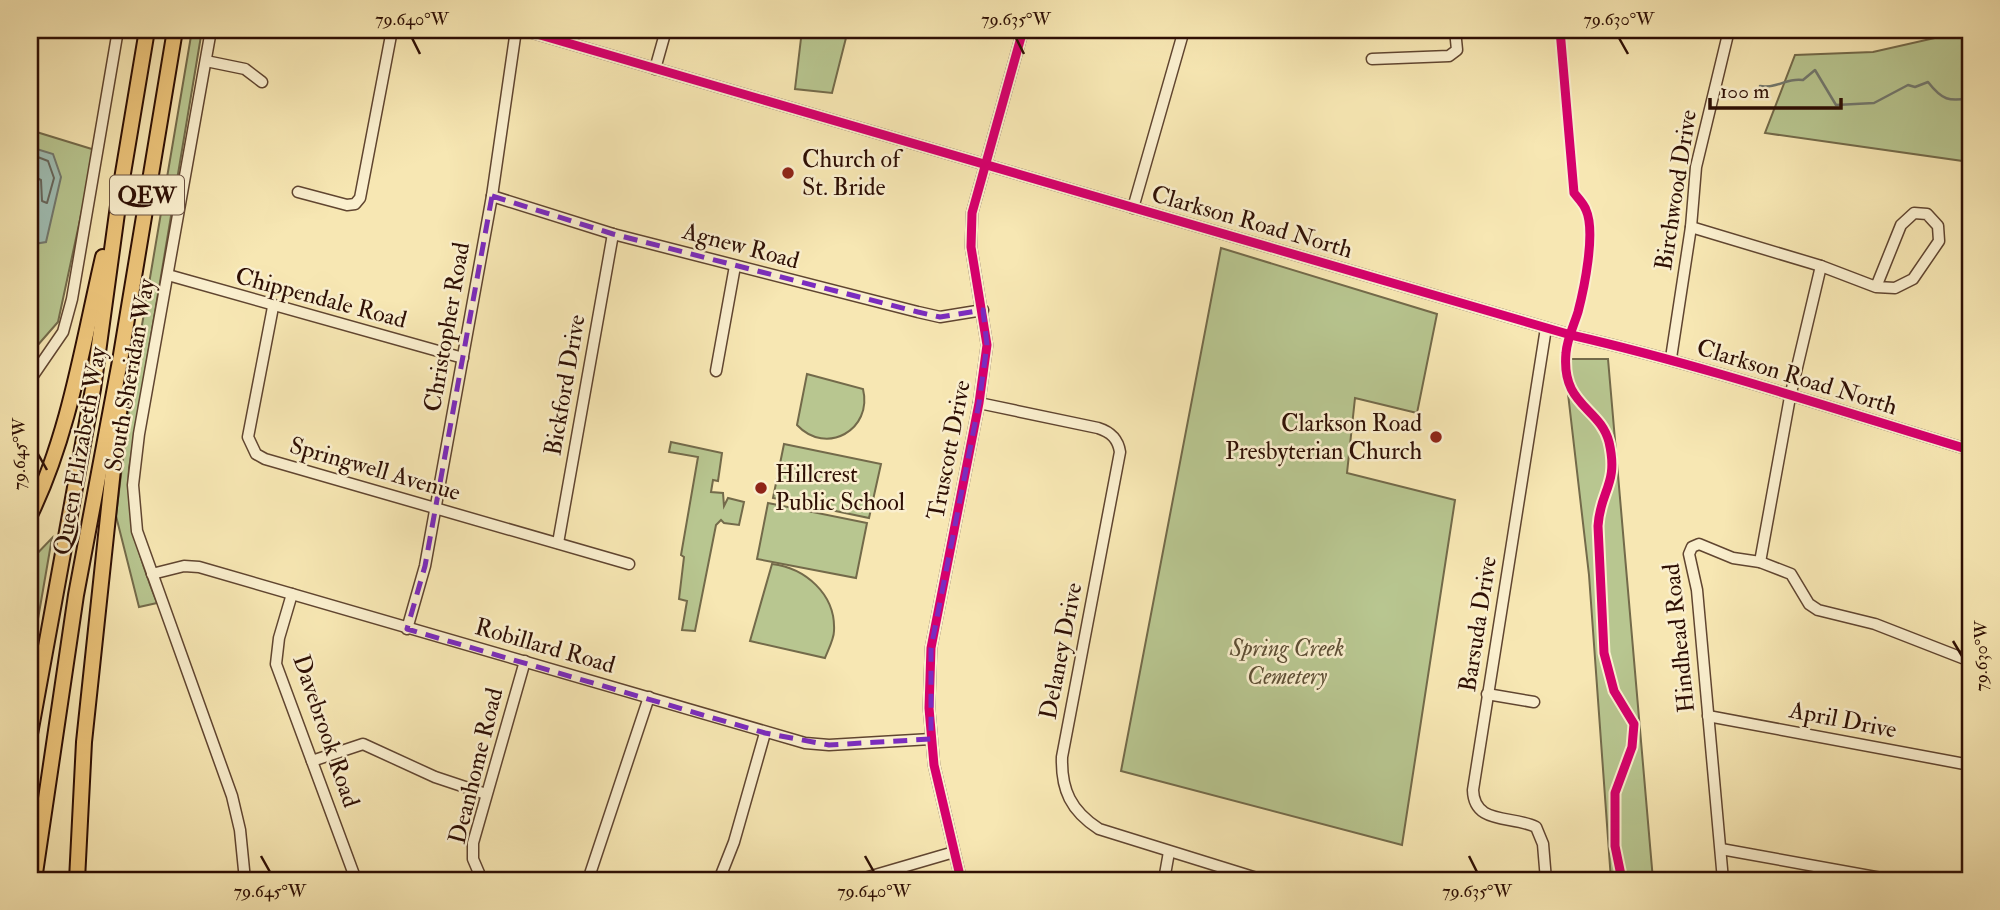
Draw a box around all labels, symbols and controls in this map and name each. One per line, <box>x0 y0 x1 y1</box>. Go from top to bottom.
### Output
text: 79.640°W <box>375 8 449 31</box>
text: 79.635°W <box>981 8 1051 31</box>
text: 79.630°W <box>1584 8 1655 31</box>
scale bar <box>1710 66 1841 110</box>
text: 100 m <box>1720 78 1770 105</box>
street label: Birchwood Drive <box>1648 107 1704 273</box>
place label: Church of St. Bride <box>802 144 903 203</box>
marker: Church of St. Bride <box>780 165 796 181</box>
road number: QEW <box>110 176 184 214</box>
street label: Clarkson Road North <box>1148 178 1357 266</box>
street label: Agnew Road <box>678 215 803 276</box>
street label: Christopher Road <box>417 240 477 414</box>
street label: Chippendale Road <box>232 260 410 336</box>
street label: South Sheridan Way <box>98 276 162 474</box>
street label: Bickford Drive <box>537 312 593 458</box>
street label: Clarkson Road North <box>1693 332 1901 422</box>
street label: Queen Elizabeth Way <box>46 344 114 558</box>
street label: Truscott Drive <box>920 378 978 522</box>
place label: Clarkson Road Presbyterian Church <box>1225 408 1422 467</box>
text: 79.645°W <box>8 417 31 490</box>
marker: Clarkson Road Presbyterian Church <box>1428 429 1444 445</box>
street label: Springwell Avenue <box>286 430 464 508</box>
place label: Hillcrest Public School <box>775 459 905 518</box>
marker: Hillcrest Public School <box>753 480 769 496</box>
street label: Barsuda Drive <box>1452 554 1504 694</box>
street label: Hindhead Road <box>1656 562 1702 714</box>
street label: Delaney Drive <box>1033 580 1089 722</box>
street label: Robillard Road <box>471 611 619 681</box>
text: 79.630°W <box>1970 620 1993 691</box>
park label: Spring Creek Cemetery <box>1229 633 1344 692</box>
street label: Davebrook Road <box>285 651 367 812</box>
street label: Deanhome Road <box>442 685 510 847</box>
street label: April Drive <box>1786 694 1899 746</box>
text: 79.645°W <box>234 880 307 903</box>
text: 79.640°W <box>837 880 911 903</box>
text: 79.635°W <box>1442 880 1512 903</box>

